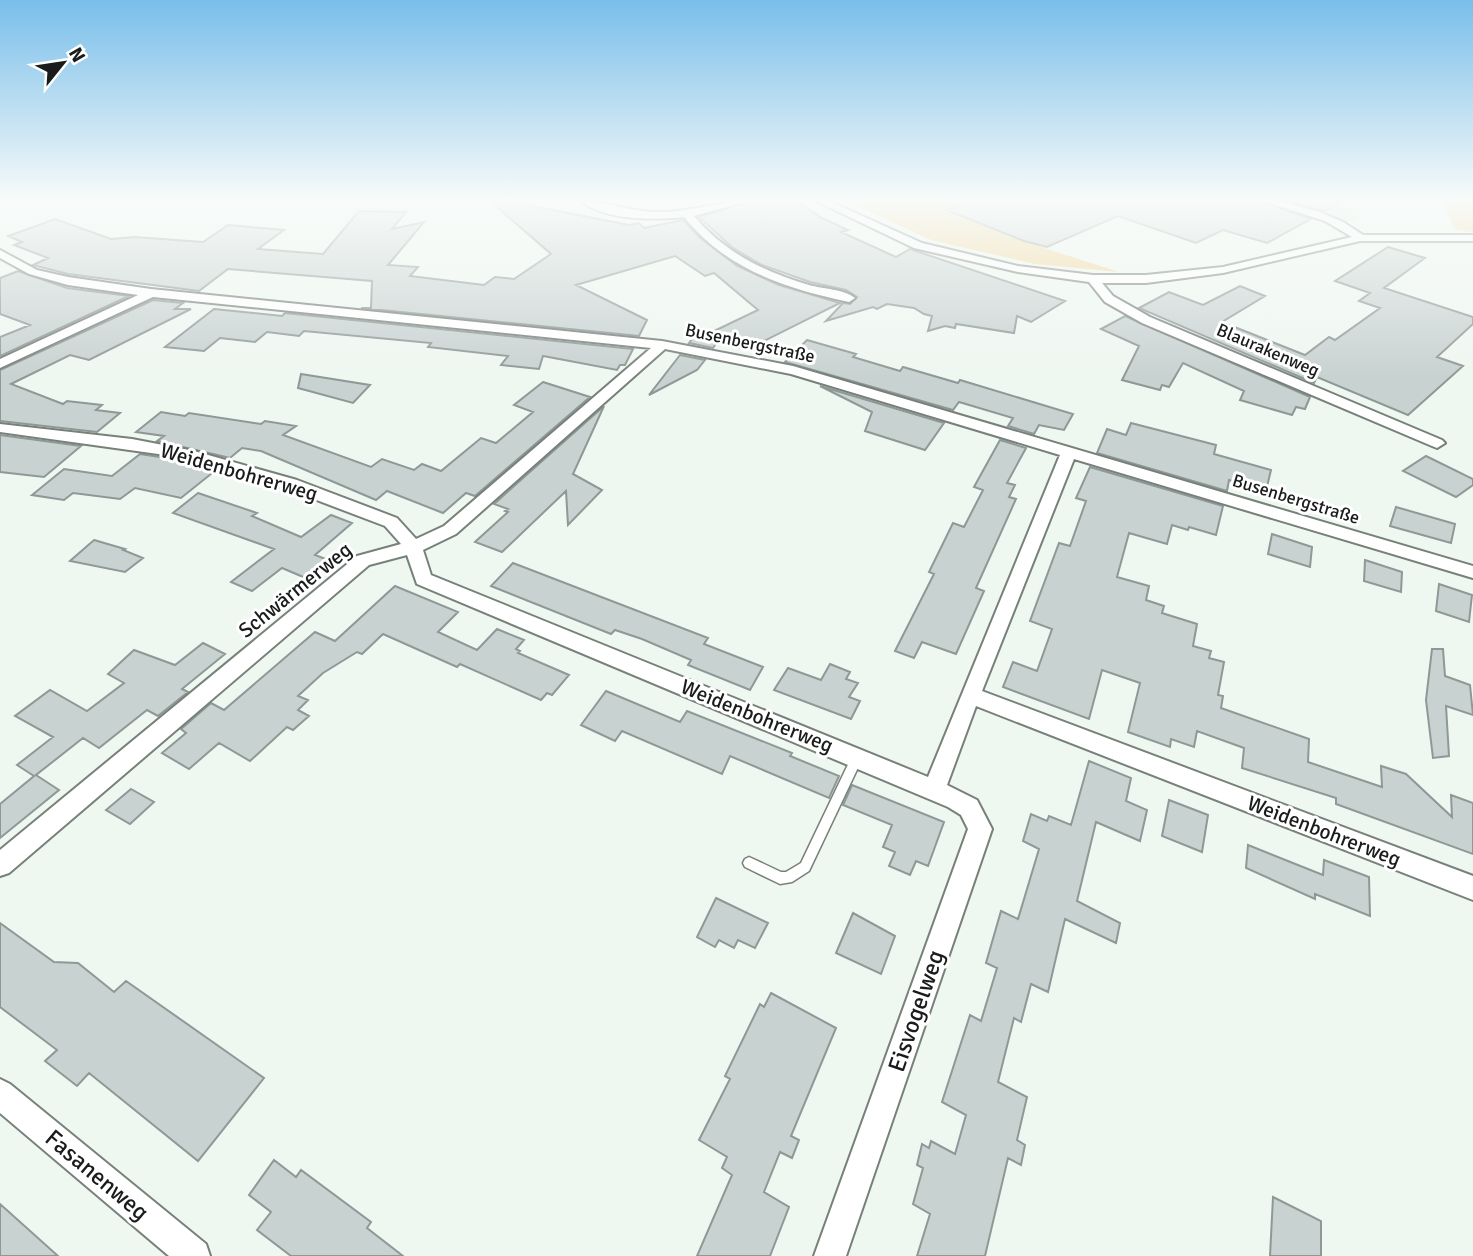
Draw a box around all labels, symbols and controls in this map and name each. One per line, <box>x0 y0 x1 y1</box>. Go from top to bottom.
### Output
north arrow <box>28 28 98 98</box>
text: N <box>63 43 91 67</box>
street label: Busenbergstraße <box>683 319 817 367</box>
street label: Blaurakenweg <box>1213 319 1323 381</box>
street label: Weidenbohrerweg <box>157 437 321 507</box>
street label: Busenbergstraße <box>1230 469 1362 529</box>
street label: Schwärmerweg <box>233 536 357 644</box>
street label: Weidenbohrerweg <box>677 674 837 758</box>
street label: Weidenbohrerweg <box>1244 790 1404 872</box>
street label: Eisvogelweg <box>881 946 951 1076</box>
street label: Fasanenweg <box>39 1123 155 1227</box>

